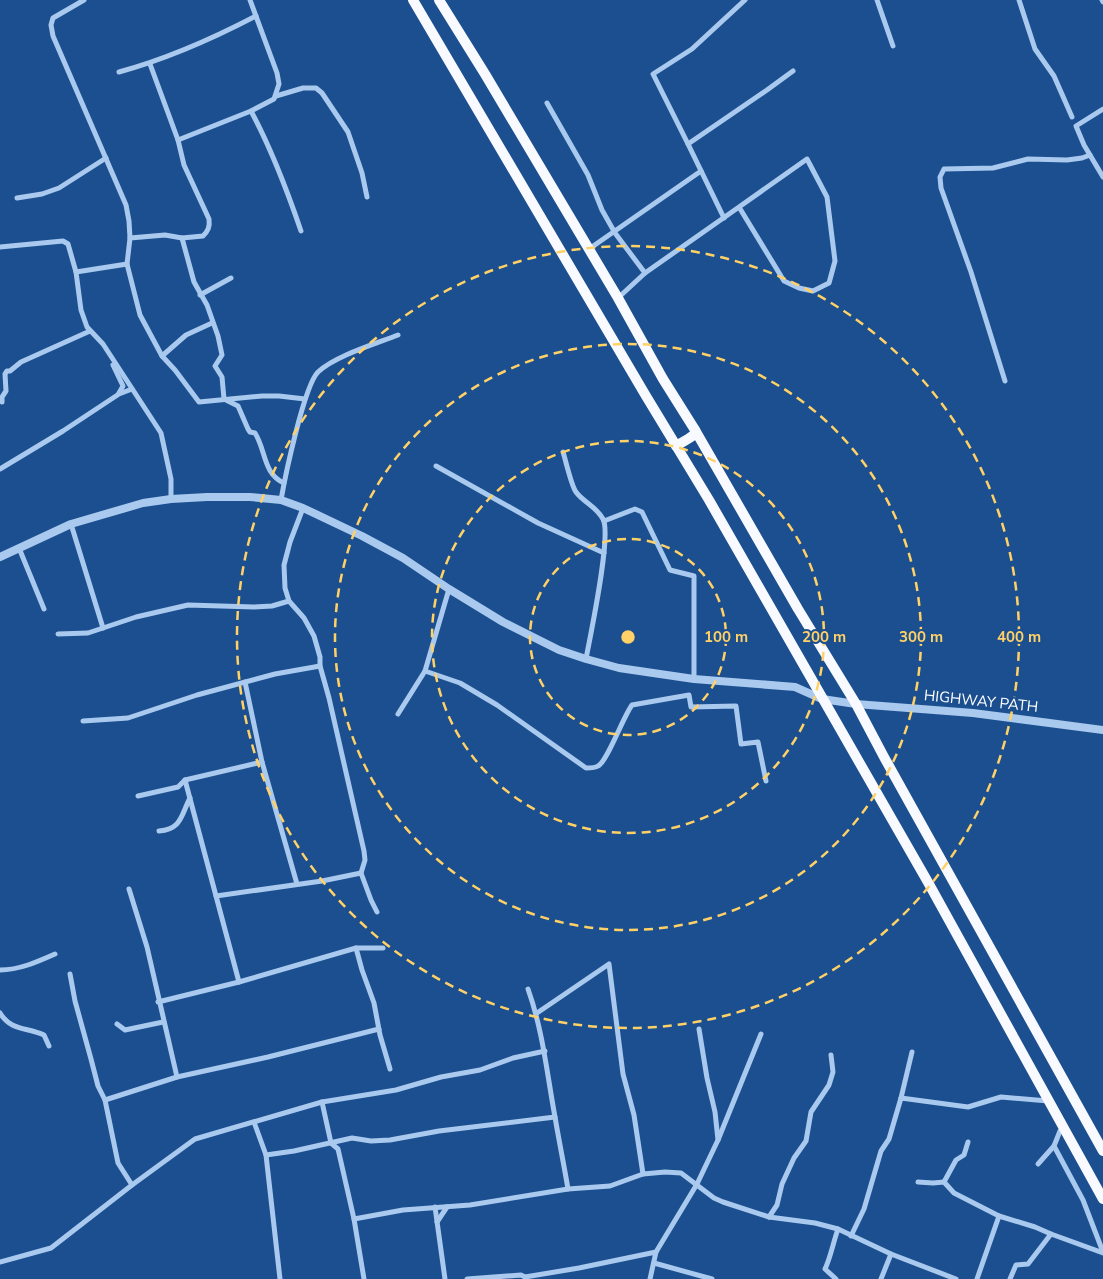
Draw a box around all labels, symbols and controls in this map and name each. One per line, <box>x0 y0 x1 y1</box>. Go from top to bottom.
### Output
text: 100 m <box>704 627 748 647</box>
text: 200 m <box>802 627 846 647</box>
text: 300 m <box>899 627 943 647</box>
text: 400 m <box>997 627 1041 647</box>
centre of rings <box>619 628 637 646</box>
street label: HIGHWAY PATH <box>923 685 1039 717</box>

